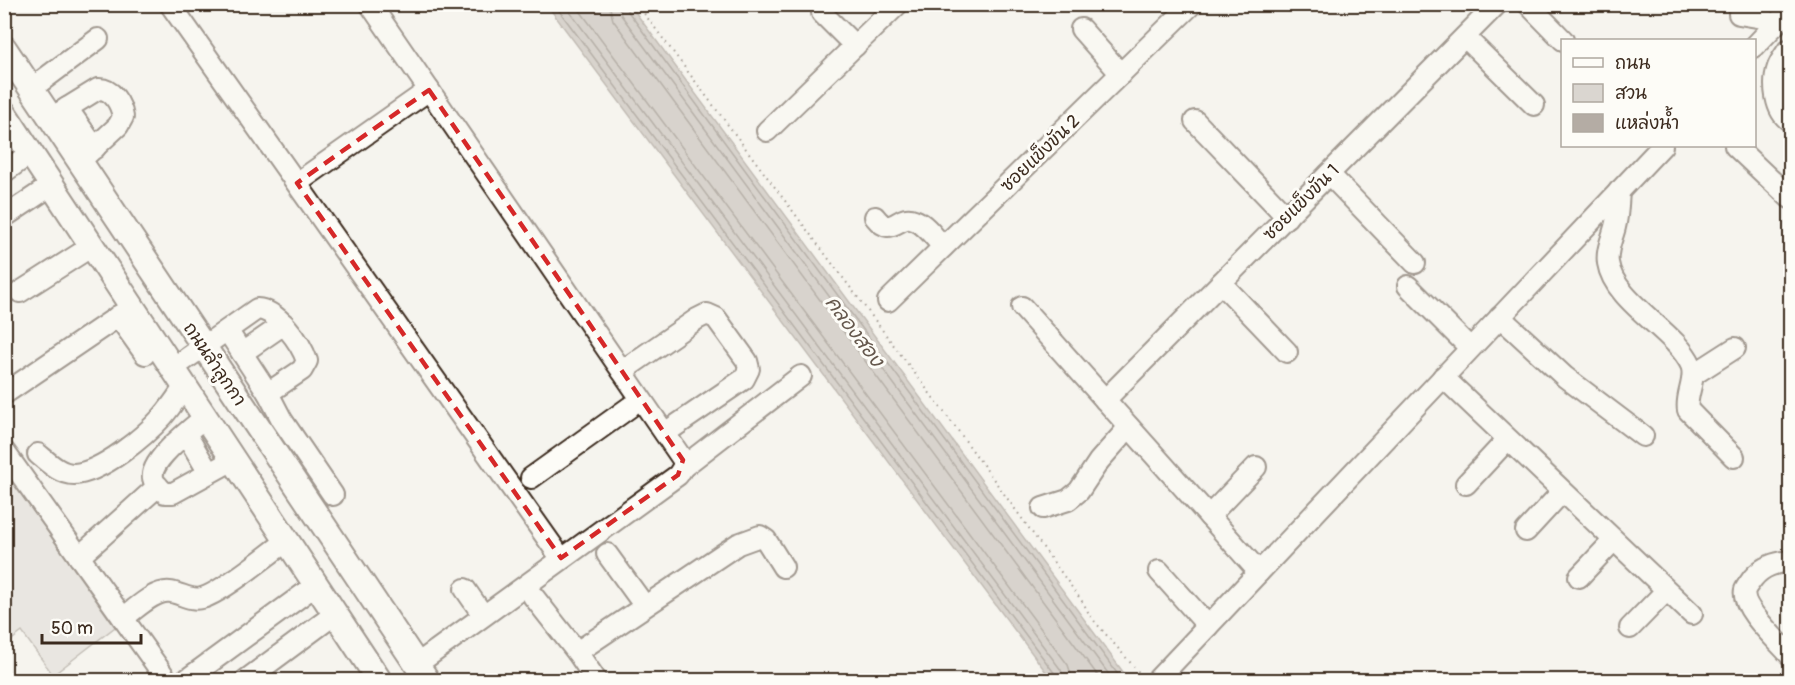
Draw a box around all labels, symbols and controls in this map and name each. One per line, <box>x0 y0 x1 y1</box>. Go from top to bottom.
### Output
legend <box>1561 39 1756 147</box>
text: ถนน <box>1615 52 1650 75</box>
text: สวน <box>1615 82 1647 105</box>
text: แหล่งน้ำ <box>1615 106 1679 135</box>
street label: ซอยแข็งขัน 2 <box>994 108 1085 197</box>
street label: ซอยแข็งขัน 1 <box>1257 158 1344 245</box>
water label: คลองสอง <box>820 291 890 373</box>
street label: ถนนลำลูกกา <box>176 317 252 412</box>
scale bar <box>42 607 141 645</box>
text: 50 m <box>51 617 93 640</box>

